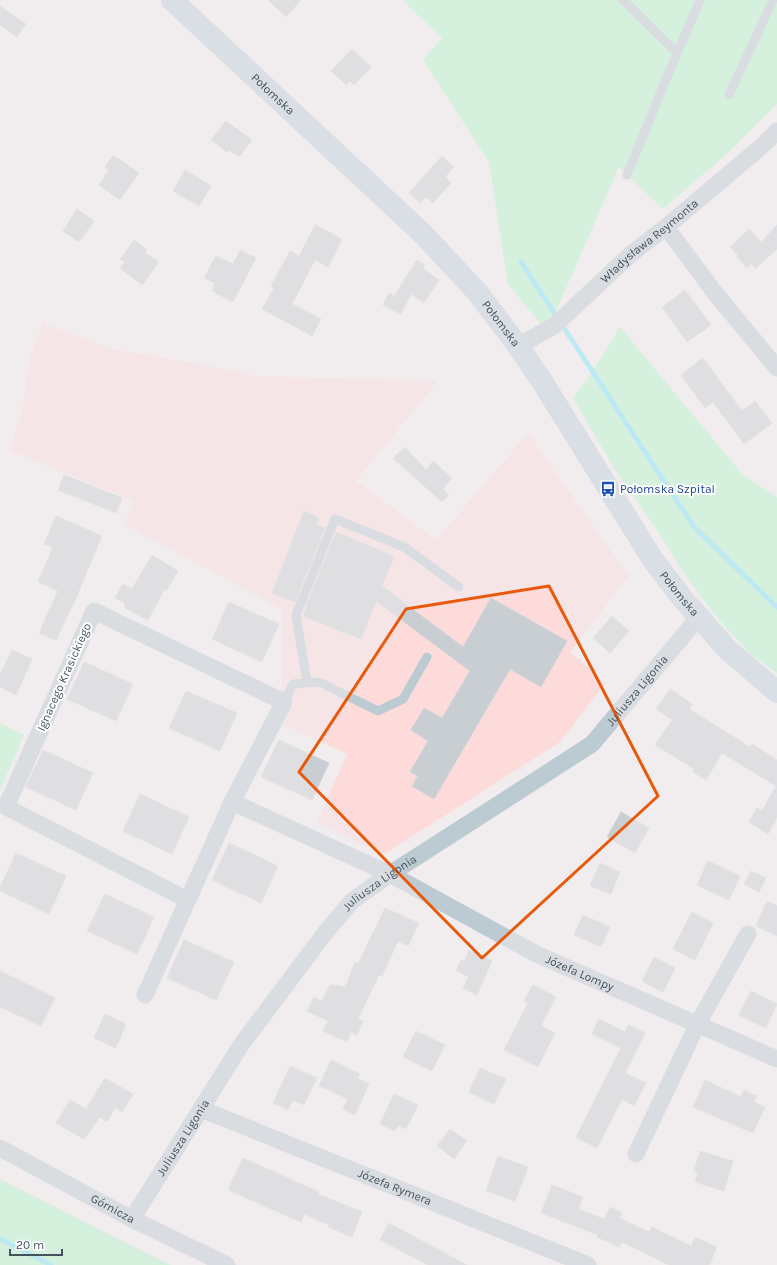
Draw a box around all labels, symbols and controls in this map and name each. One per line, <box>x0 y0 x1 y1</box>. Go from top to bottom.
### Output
street label: Połomska <box>248 71 297 118</box>
street label: Władysława Reymonta <box>598 196 701 286</box>
street label: Połomska <box>479 298 523 349</box>
bus stop icon: Połomska Szpital <box>599 480 617 498</box>
place label: Połomska Szpital <box>620 482 715 496</box>
street label: Połomska <box>657 568 702 619</box>
street label: Ignacego Krasickiego <box>34 621 94 733</box>
street label: Juliusza Ligonia <box>603 652 671 729</box>
street label: Juliusza Ligonia <box>339 852 419 914</box>
street label: Józefa Lompy <box>544 952 616 994</box>
street label: Juliusza Ligonia <box>154 1097 212 1179</box>
street label: Józefa Rymera <box>356 1166 434 1208</box>
street label: Górnicza <box>88 1191 137 1226</box>
scale bar <box>10 1231 62 1257</box>
text: 20 m <box>16 1238 44 1252</box>

